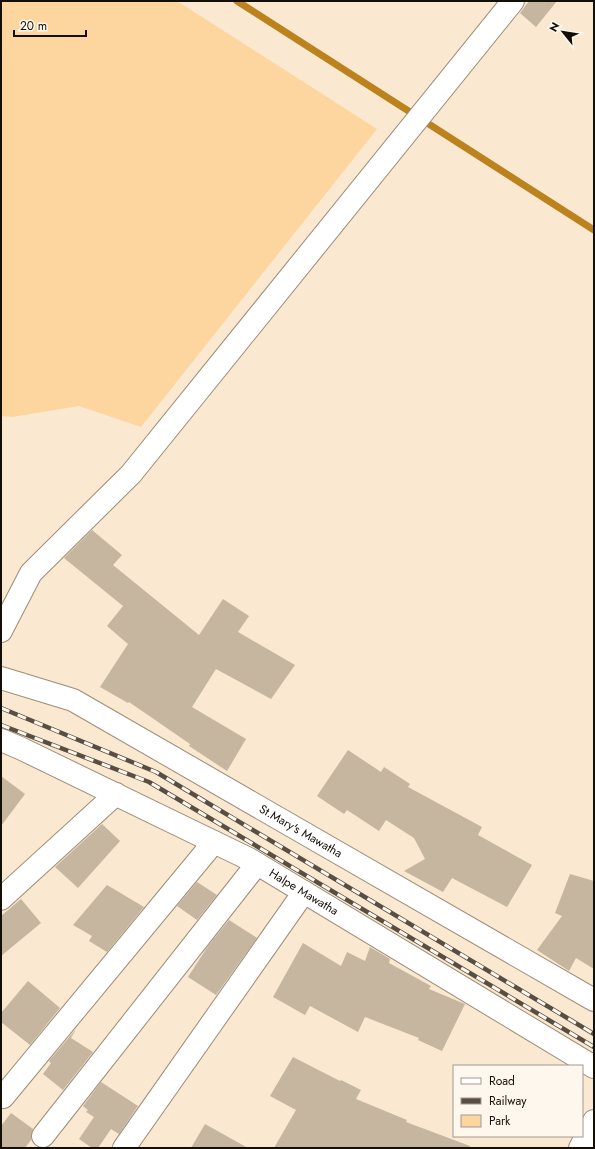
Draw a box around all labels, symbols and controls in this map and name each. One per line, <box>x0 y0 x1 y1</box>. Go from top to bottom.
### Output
scale bar <box>14 12 86 38</box>
north arrow <box>543 12 583 52</box>
text: 20 m <box>20 17 47 35</box>
text: N <box>545 19 563 35</box>
street label: St.Mary's Mawatha <box>256 800 346 862</box>
street label: Halpe Mawatha <box>266 864 342 920</box>
legend <box>453 1065 583 1137</box>
text: Road <box>489 1072 515 1090</box>
text: Railway <box>489 1092 527 1110</box>
text: Park <box>489 1112 511 1130</box>

